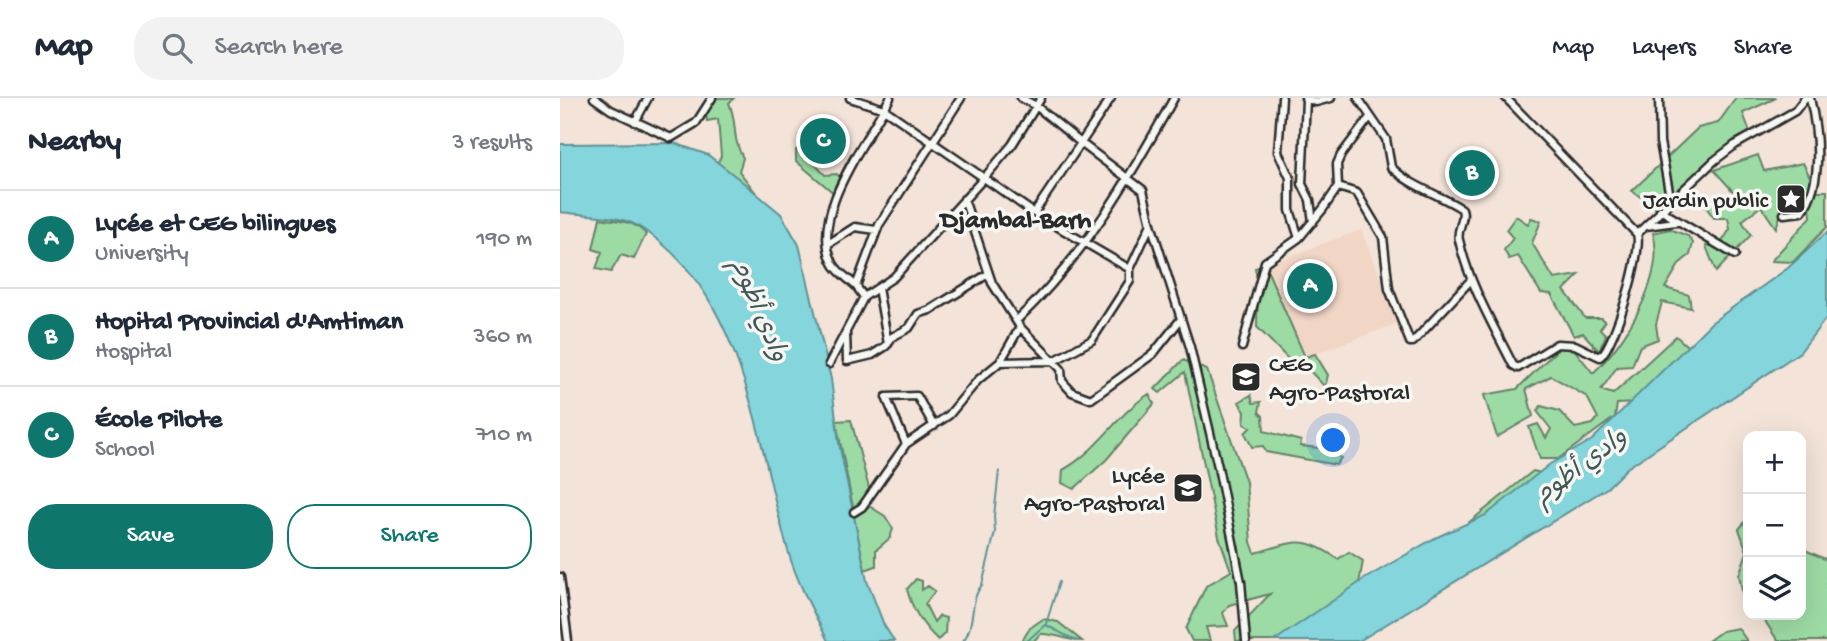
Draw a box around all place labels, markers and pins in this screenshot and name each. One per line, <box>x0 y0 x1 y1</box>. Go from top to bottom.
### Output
pin: C <box>800 115 846 167</box>
pin: B <box>1449 147 1495 199</box>
place icon: Jardin public <box>1774 182 1808 216</box>
place label: Jardin public <box>1643 188 1769 217</box>
pin: A <box>1287 260 1333 312</box>
place label: CEG Agro-Pastoral <box>1269 352 1410 409</box>
school or university icon: CEG Agro-Pastoral <box>1229 360 1263 394</box>
place label: Lycée Agro-Pastoral <box>1024 463 1166 520</box>
school or university icon: Lycée Agro-Pastoral <box>1171 471 1205 505</box>

